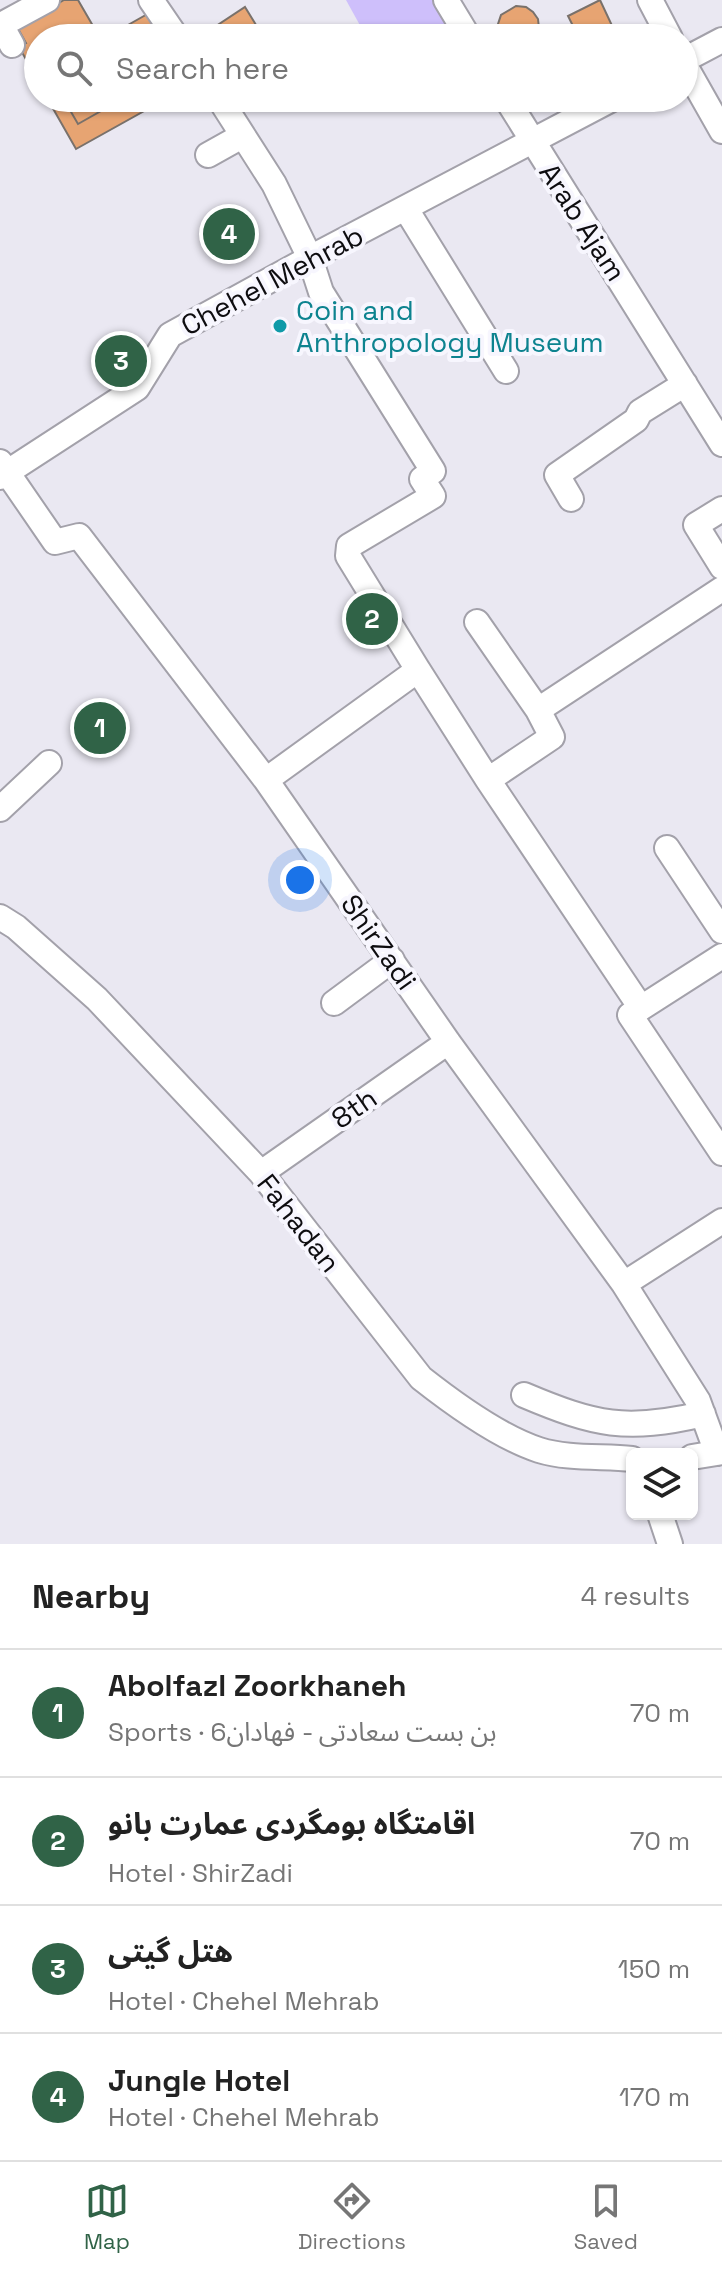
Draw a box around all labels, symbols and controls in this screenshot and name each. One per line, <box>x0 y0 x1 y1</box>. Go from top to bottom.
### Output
search box <box>24 24 698 112</box>
icon: search <box>52 46 96 90</box>
text: Search here <box>116 49 289 88</box>
street label: Arab Ajam <box>532 156 634 288</box>
pin: 4 <box>203 204 255 264</box>
street label: Chehel Mehrab <box>175 217 369 343</box>
place label: Coin and Anthropology Museum <box>296 292 604 360</box>
marker: Coin and Anthropology Museum <box>271 317 289 335</box>
pin: 3 <box>95 331 147 391</box>
pin: 2 <box>346 589 398 649</box>
pin: 1 <box>74 698 126 758</box>
your location <box>280 860 320 900</box>
street label: ShirZadi <box>333 887 425 997</box>
street label: 8th <box>324 1080 384 1136</box>
street label: Fahadan <box>249 1167 349 1279</box>
map controls <box>626 1448 698 1520</box>
button: layers <box>626 1448 698 1520</box>
text: Nearby <box>32 1575 150 1618</box>
text: 4 results <box>581 1579 690 1613</box>
text: Abolfazl Zoorkhaneh <box>108 1666 406 1705</box>
text: 1 <box>52 1696 64 1730</box>
text: 70 m <box>630 1696 690 1730</box>
text: Sports · بن بست سعادتی - فهادان6 <box>108 1715 497 1749</box>
text: اقامتگاه بومگردی عمارت بانو <box>108 1804 475 1843</box>
text: 2 <box>50 1824 66 1858</box>
text: 70 m <box>630 1824 690 1858</box>
text: Hotel · ShirZadi <box>108 1856 293 1890</box>
text: هتل گیتی <box>108 1932 233 1971</box>
text: 3 <box>50 1952 66 1986</box>
text: 150 m <box>618 1952 690 1986</box>
text: Hotel · Chehel Mehrab <box>108 1984 379 2018</box>
text: Jungle Hotel <box>108 2061 290 2100</box>
text: 4 <box>50 2080 66 2114</box>
text: 170 m <box>619 2080 690 2114</box>
text: Hotel · Chehel Mehrab <box>108 2100 379 2134</box>
tab: Map <box>84 2179 130 2255</box>
tab: Directions <box>298 2179 406 2255</box>
tab: Saved <box>574 2179 638 2255</box>

